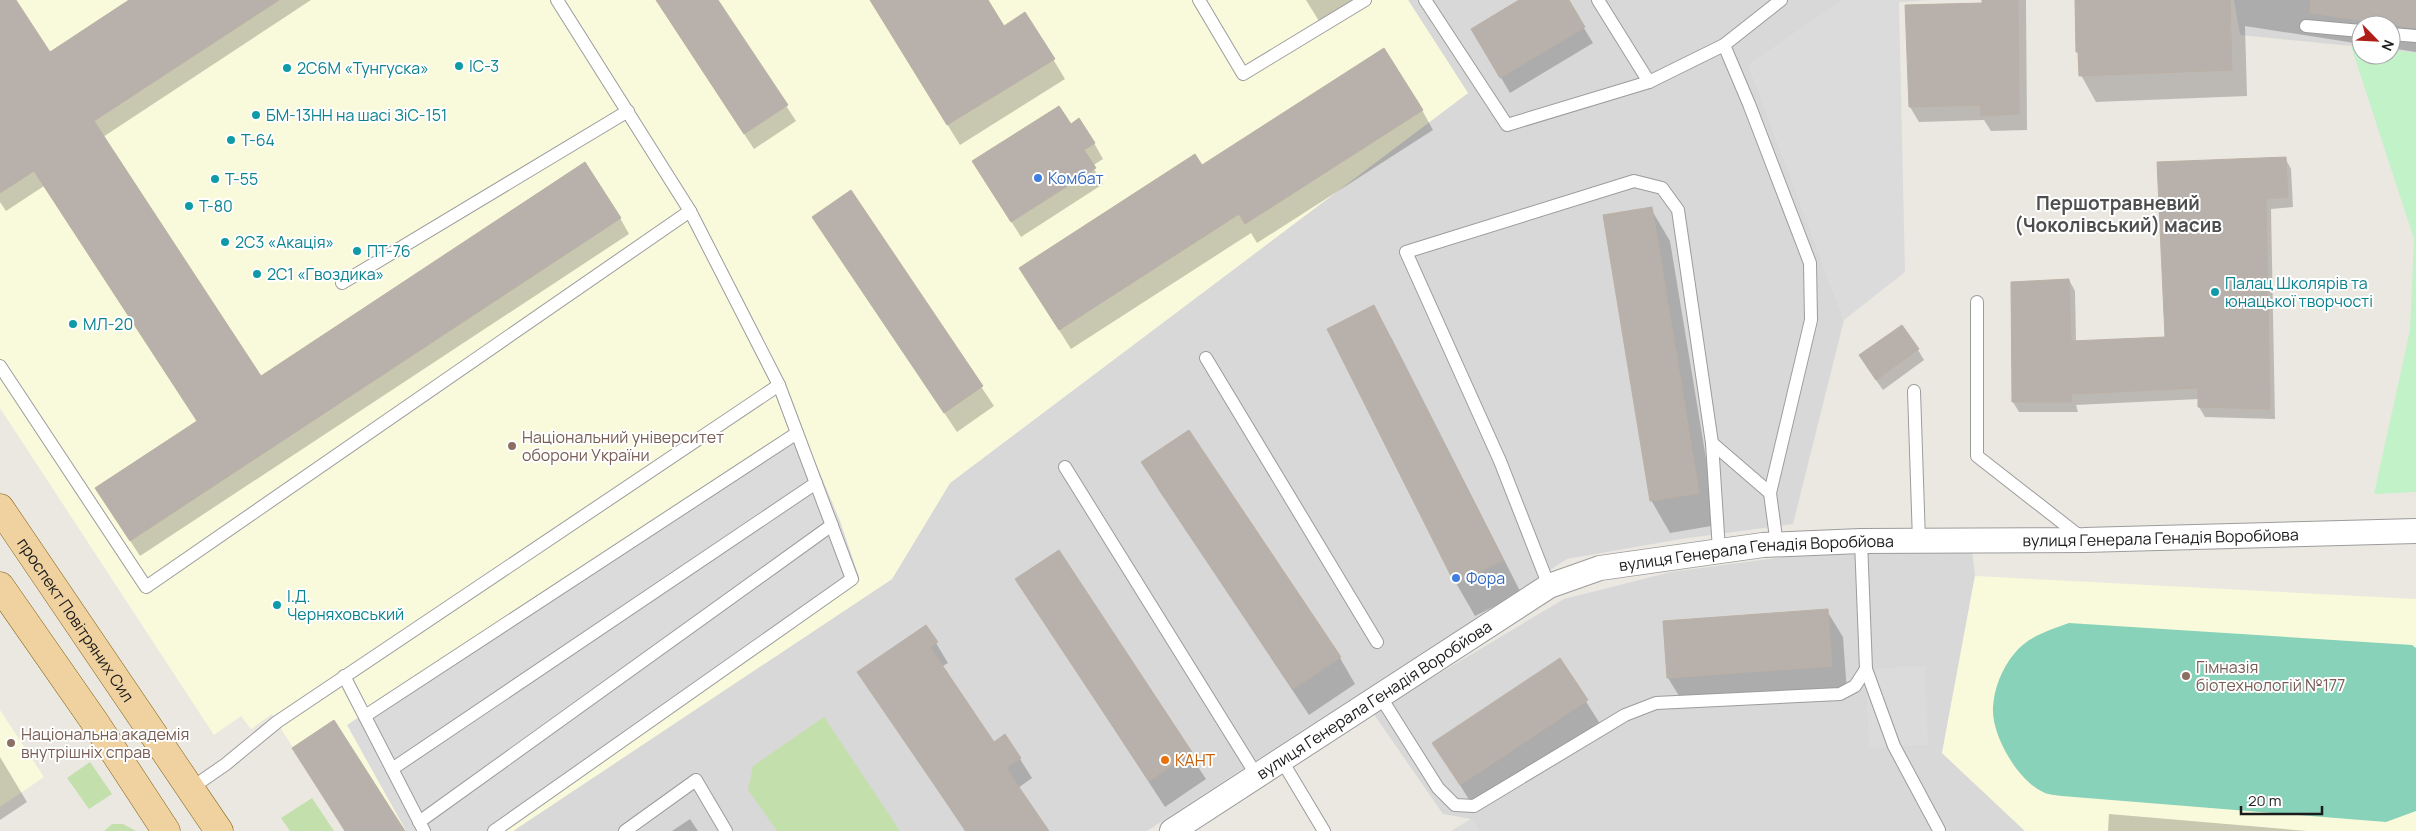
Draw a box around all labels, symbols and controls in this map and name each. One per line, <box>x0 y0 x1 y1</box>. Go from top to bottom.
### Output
north arrow <box>2351 15 2401 65</box>
text: N <box>2378 37 2399 54</box>
place label: ІС-3 <box>469 55 499 77</box>
place label: 2С6М «Тунгуска» <box>297 57 429 79</box>
marker: ІС-3 <box>453 60 465 72</box>
marker: 2С6М «Тунгуска» <box>281 62 293 74</box>
place label: БМ-13НН на шасі ЗіС-151 <box>266 104 447 126</box>
marker: БМ-13НН на шасі ЗіС-151 <box>250 109 262 121</box>
place label: Т-64 <box>241 129 275 151</box>
marker: Т-64 <box>225 134 237 146</box>
place label: Комбат <box>1048 167 1104 189</box>
place label: Т-55 <box>225 168 258 190</box>
marker: Комбат <box>1032 172 1044 184</box>
marker: Т-55 <box>209 173 221 185</box>
district label: Першотравневий (Чоколівський) масив <box>2014 190 2222 238</box>
place label: Т-80 <box>199 195 233 217</box>
marker: Т-80 <box>183 200 195 212</box>
place label: 2С3 «Акація» <box>235 231 334 253</box>
marker: 2С3 «Акація» <box>219 236 231 248</box>
place label: ПТ-76 <box>367 240 411 262</box>
marker: ПТ-76 <box>351 245 363 257</box>
place label: 2С1 «Гвоздика» <box>267 263 384 285</box>
marker: 2С1 «Гвоздика» <box>251 268 263 280</box>
place label: Палац Школярів та юнацької творчості <box>2225 272 2373 312</box>
marker: Палац Школярів та юнацької творчості <box>2209 286 2221 298</box>
place label: МЛ-20 <box>83 313 133 335</box>
marker: МЛ-20 <box>67 318 79 330</box>
place label: Національний університет оборони України <box>522 426 724 466</box>
marker: Національний університет оборони України <box>506 440 518 452</box>
street label: вулиця Генерала Генадія Воробйова <box>2022 523 2299 551</box>
street label: вулиця Генерала Генадія Воробйова <box>1617 530 1894 576</box>
street label: проспект Повітряних Сил <box>12 533 139 706</box>
place label: Фора <box>1466 567 1505 589</box>
marker: Фора <box>1450 572 1462 584</box>
place label: І.Д. Черняховський <box>287 585 404 625</box>
marker: І.Д. Черняховський <box>271 599 283 611</box>
street label: вулиця Генерала Генадія Воробйова <box>1252 615 1496 784</box>
place label: Гімназія біотехнологій №177 <box>2196 656 2345 696</box>
marker: Гімназія біотехнологій №177 <box>2180 670 2192 682</box>
place label: Національна академія внутрішніх справ <box>21 723 189 763</box>
marker: Національна академія внутрішніх справ <box>5 737 17 749</box>
place label: КАНТ <box>1175 749 1216 771</box>
marker: КАНТ <box>1159 754 1171 766</box>
scale bar <box>2241 784 2322 816</box>
text: 20 m <box>2248 790 2281 811</box>

